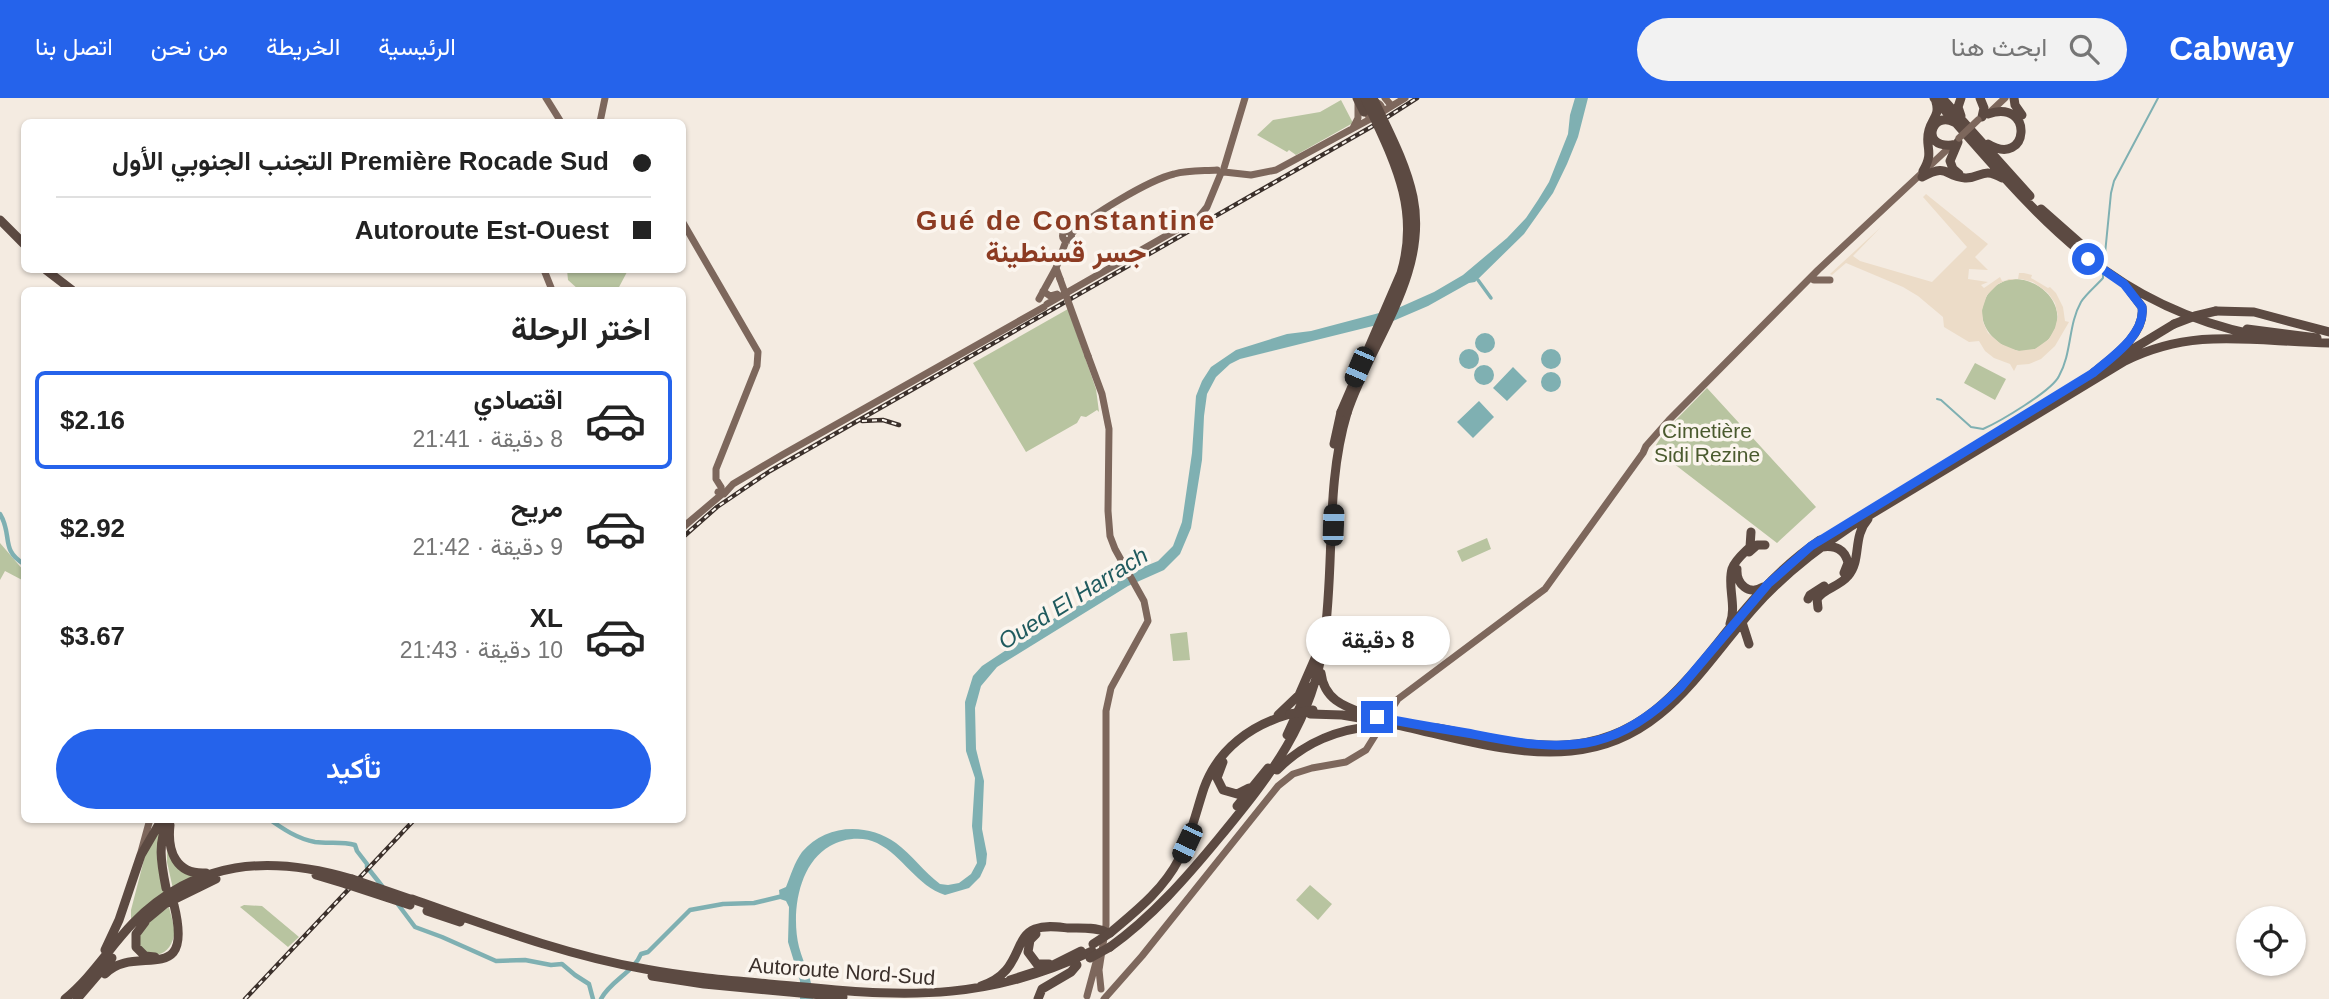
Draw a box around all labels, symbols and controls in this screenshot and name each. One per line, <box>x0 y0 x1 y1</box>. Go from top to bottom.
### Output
search box <box>1637 18 2127 81</box>
icon: search <box>2065 30 2103 68</box>
text: Cabway <box>2169 30 2294 67</box>
text: ابحث هنا <box>1951 32 2047 62</box>
text: اتصل بنا <box>35 33 113 60</box>
text: من نحن <box>151 33 228 60</box>
text: الخريطة <box>266 33 340 60</box>
text: الرئيسية <box>378 33 456 60</box>
text: Première Rocade Sud التجنب الجنوبي الأول <box>112 146 609 176</box>
district label: Gué de Constantine جسر قسنطينة <box>916 205 1216 270</box>
text: Autoroute Est-Ouest <box>355 215 609 245</box>
route start <box>2072 243 2104 275</box>
text: اختر الرحلة <box>511 311 651 347</box>
car <box>1342 344 1377 390</box>
text: اقتصادي <box>474 385 563 415</box>
icon: car <box>584 389 647 452</box>
text: $2.16 <box>60 405 125 435</box>
park label: Cimetière Sidi Rezine <box>1654 419 1760 466</box>
text: 8 دقيقة · 21:41 <box>413 426 563 452</box>
text: مريح <box>511 493 563 523</box>
icon: car <box>584 497 647 560</box>
car <box>1322 504 1345 546</box>
text: $2.92 <box>60 513 125 543</box>
text: 9 دقيقة · 21:42 <box>413 534 563 560</box>
water label: Oued El Harrach <box>993 542 1153 654</box>
text: XL <box>530 603 563 633</box>
icon: car <box>584 605 647 668</box>
callout: 8 دقيقة <box>1305 616 1449 664</box>
text: $3.67 <box>60 621 125 651</box>
text: 8 دقيقة <box>1341 627 1415 653</box>
text: 10 دقيقة · 21:43 <box>400 637 563 663</box>
route end <box>1361 701 1393 733</box>
button: تأكيد <box>56 729 651 809</box>
car <box>1169 820 1206 866</box>
map controls <box>2236 906 2306 976</box>
button: locate <box>2236 906 2306 976</box>
street label: Autoroute Nord-Sud <box>748 953 936 989</box>

